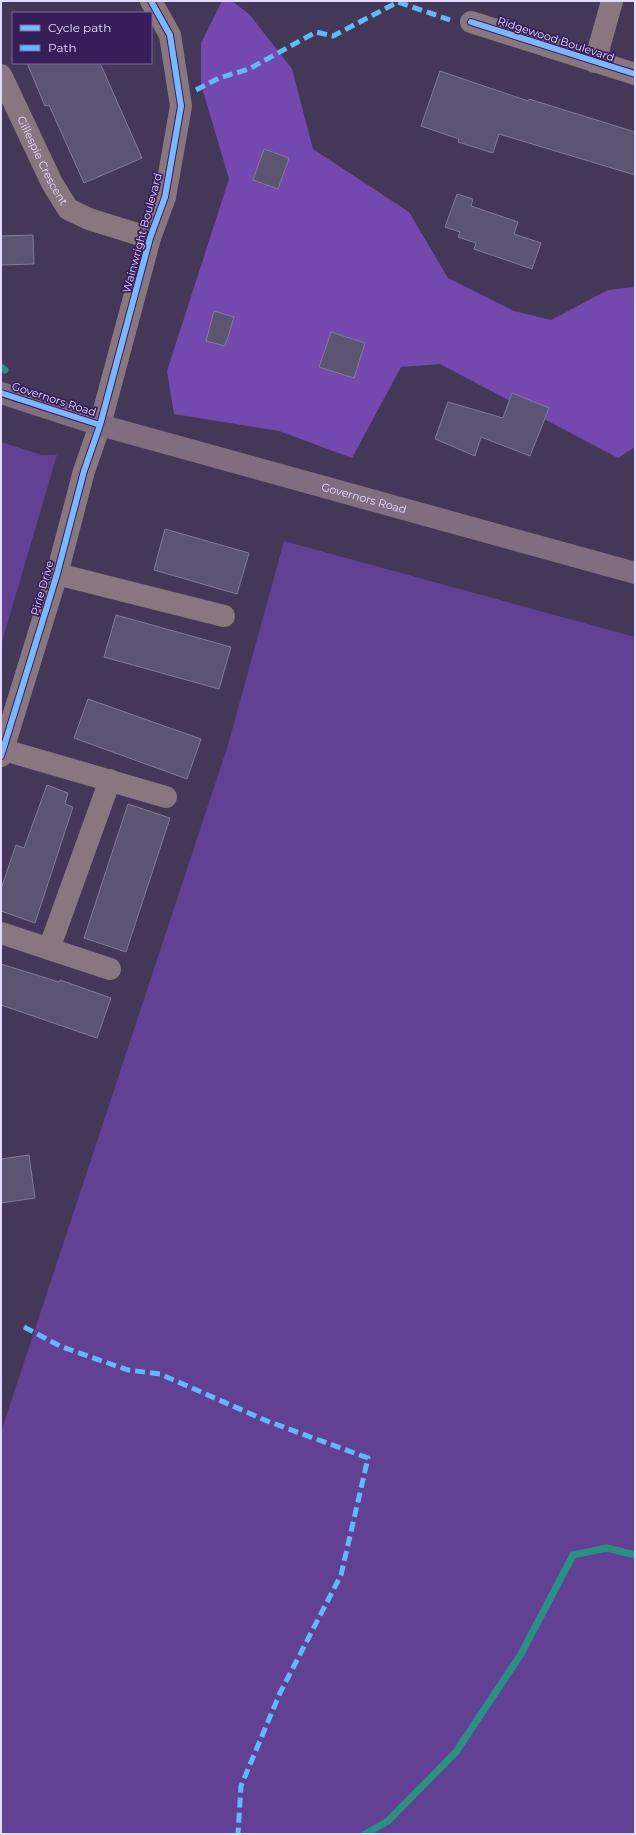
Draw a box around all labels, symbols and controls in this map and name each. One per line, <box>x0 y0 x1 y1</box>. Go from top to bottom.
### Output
legend <box>12 12 152 64</box>
street label: Ridgewood Boulevard <box>496 13 616 65</box>
text: Cycle path <box>48 20 111 35</box>
text: Path <box>48 40 77 55</box>
street label: Gillespie Crescent <box>14 114 71 208</box>
street label: Wainwright Boulevard <box>119 171 165 295</box>
street label: Governors Road <box>10 379 98 419</box>
street label: Governors Road <box>320 480 408 516</box>
street label: Pirie Drive <box>27 559 57 617</box>

